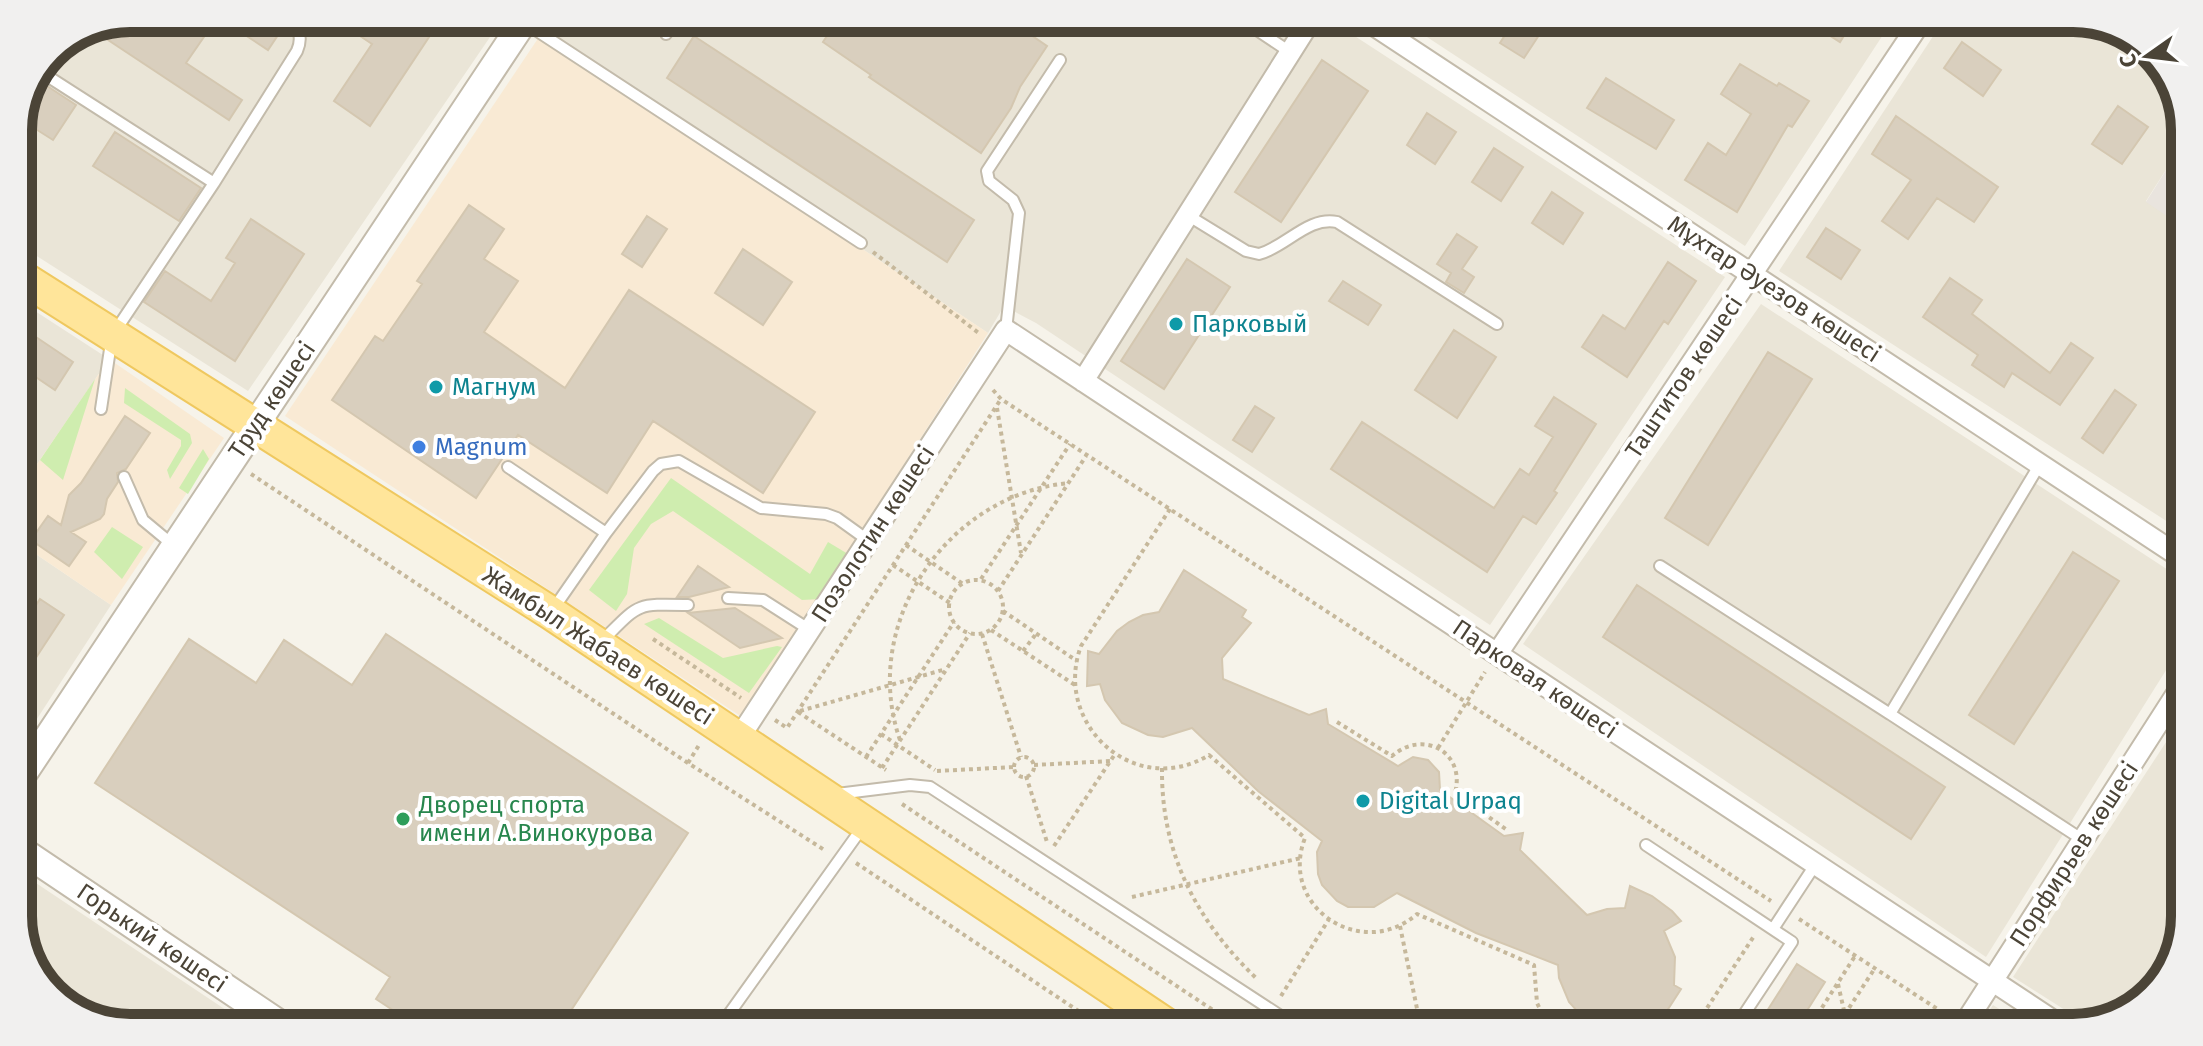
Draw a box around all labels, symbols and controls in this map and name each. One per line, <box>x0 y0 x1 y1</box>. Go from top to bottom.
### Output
north arrow <box>2107 16 2187 96</box>
text: С <box>2113 51 2143 70</box>
street label: Мұхтар Әуезов көшесі <box>1662 210 1886 368</box>
street label: Таштитов көшесі <box>1619 291 1749 463</box>
place label: Парковый <box>1192 310 1307 338</box>
marker: Парковый <box>1167 315 1185 333</box>
street label: Труд көшесі <box>223 336 321 464</box>
place label: Магнум <box>452 373 536 401</box>
marker: Магнум <box>427 378 445 396</box>
place label: Magnum <box>435 433 528 461</box>
marker: Magnum <box>410 438 428 456</box>
street label: Позолотин көшесі <box>805 440 941 628</box>
street label: Жамбыл Жабаев көшесі <box>477 561 719 731</box>
street label: Парковая көшесі <box>1447 614 1623 744</box>
street label: Порфирьев көшесі <box>2004 756 2144 952</box>
place label: Digital Urpaq <box>1379 787 1522 815</box>
place label: Дворец спорта имени А.Винокурова <box>418 791 653 847</box>
marker: Digital Urpaq <box>1354 792 1372 810</box>
marker: Дворец спорта имени А.Винокурова <box>394 810 412 828</box>
street label: Горький көшесі <box>72 878 232 998</box>

